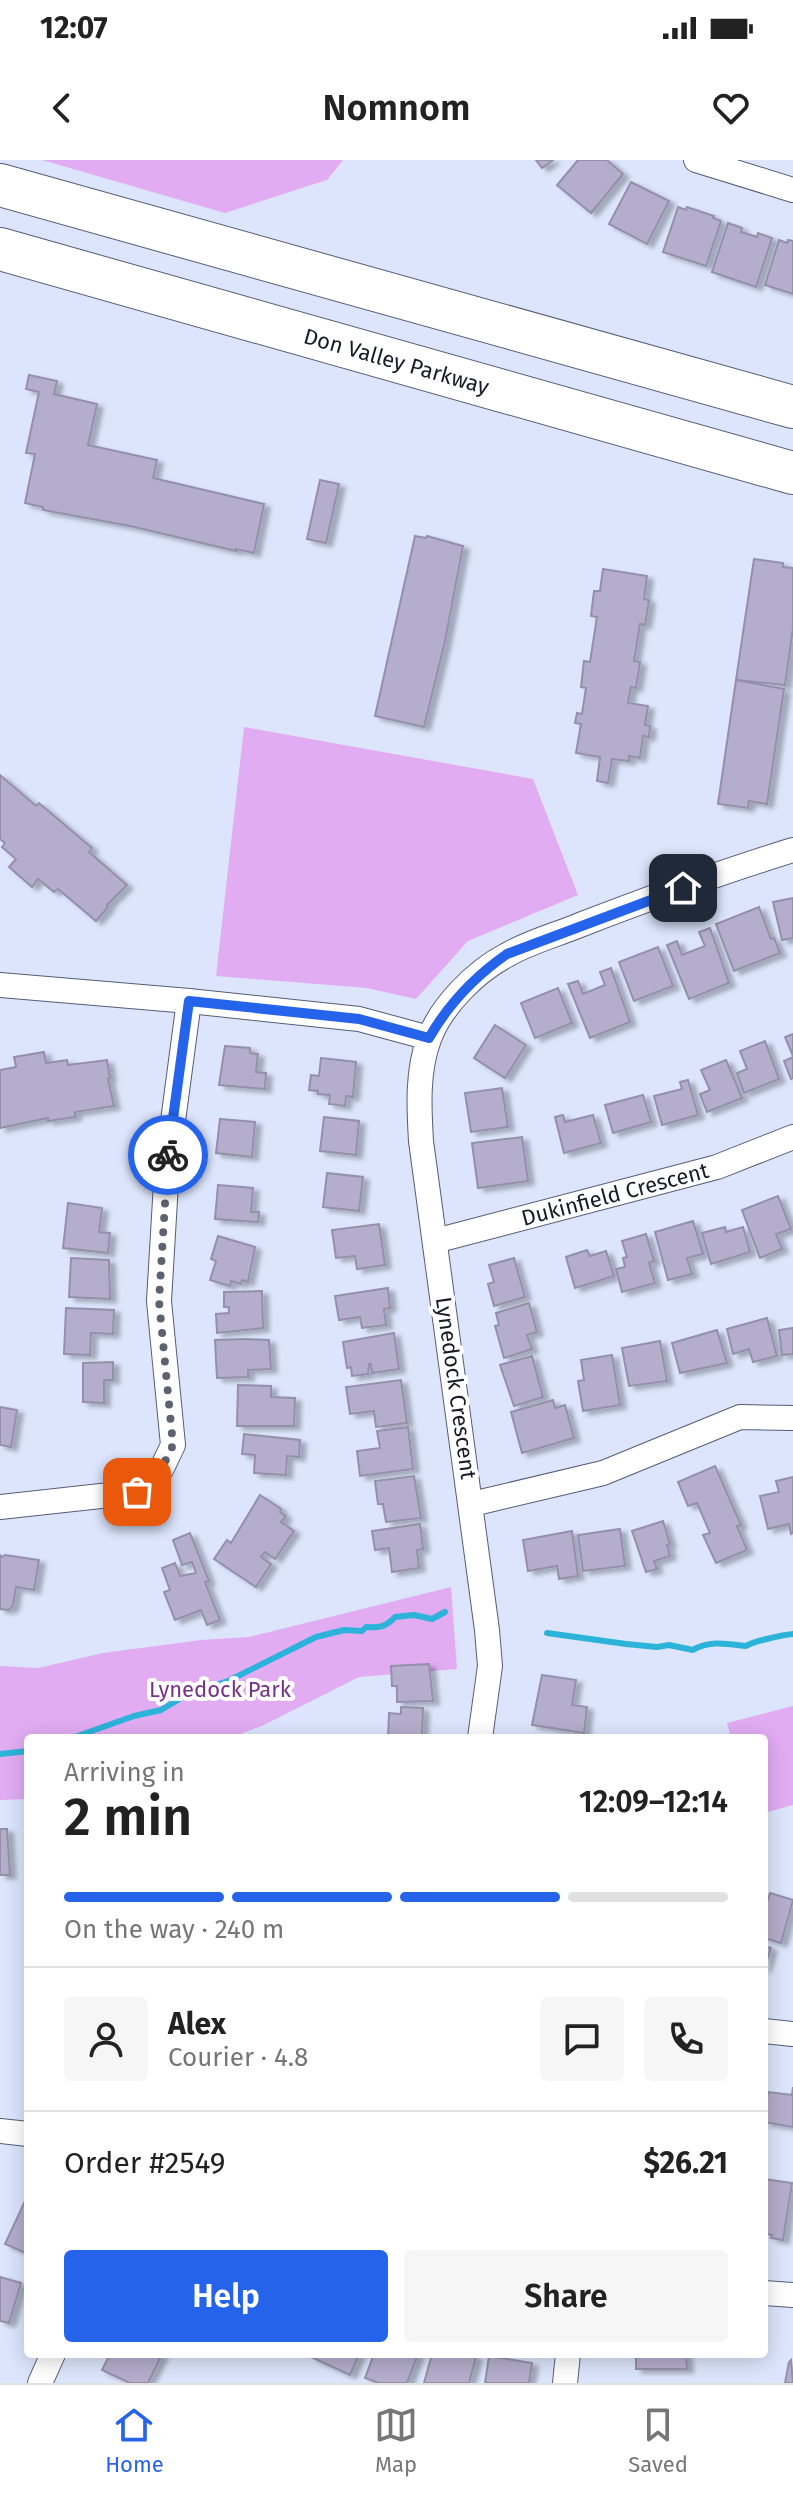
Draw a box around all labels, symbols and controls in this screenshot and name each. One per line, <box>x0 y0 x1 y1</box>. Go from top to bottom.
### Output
text: 12:07 <box>40 10 108 46</box>
icon: back <box>40 86 84 130</box>
text: Nomnom <box>323 86 471 130</box>
icon: heart <box>709 86 753 130</box>
street label: Don Valley Parkway <box>301 322 492 400</box>
pin <box>649 854 717 922</box>
icon: home <box>661 866 705 910</box>
courier <box>128 1115 208 1195</box>
icon: bike <box>146 1133 190 1177</box>
street label: Dukinfield Crescent <box>518 1156 711 1231</box>
street label: Lynedock Crescent <box>430 1295 482 1481</box>
pin <box>103 1458 171 1526</box>
icon: bag <box>115 1470 159 1514</box>
park label: Lynedock Park <box>149 1676 292 1703</box>
text: Arriving in <box>64 1757 185 1788</box>
text: 12:09–12:14 <box>579 1784 728 1820</box>
text: 2 min <box>64 1786 192 1849</box>
text: On the way · 240 m <box>64 1914 284 1945</box>
button: person <box>64 1997 148 2081</box>
button: chat <box>540 1997 624 2081</box>
button: phone <box>644 1997 728 2081</box>
text: Alex <box>168 2006 226 2042</box>
text: Courier · 4.8 <box>168 2042 308 2073</box>
text: Order #2549 <box>64 2145 226 2181</box>
text: $26.21 <box>643 2145 728 2181</box>
button: Help <box>64 2250 388 2342</box>
button: Share <box>404 2250 728 2342</box>
tab: Home <box>105 2403 164 2478</box>
tab: Map <box>374 2403 418 2478</box>
tab: Saved <box>628 2403 688 2478</box>

